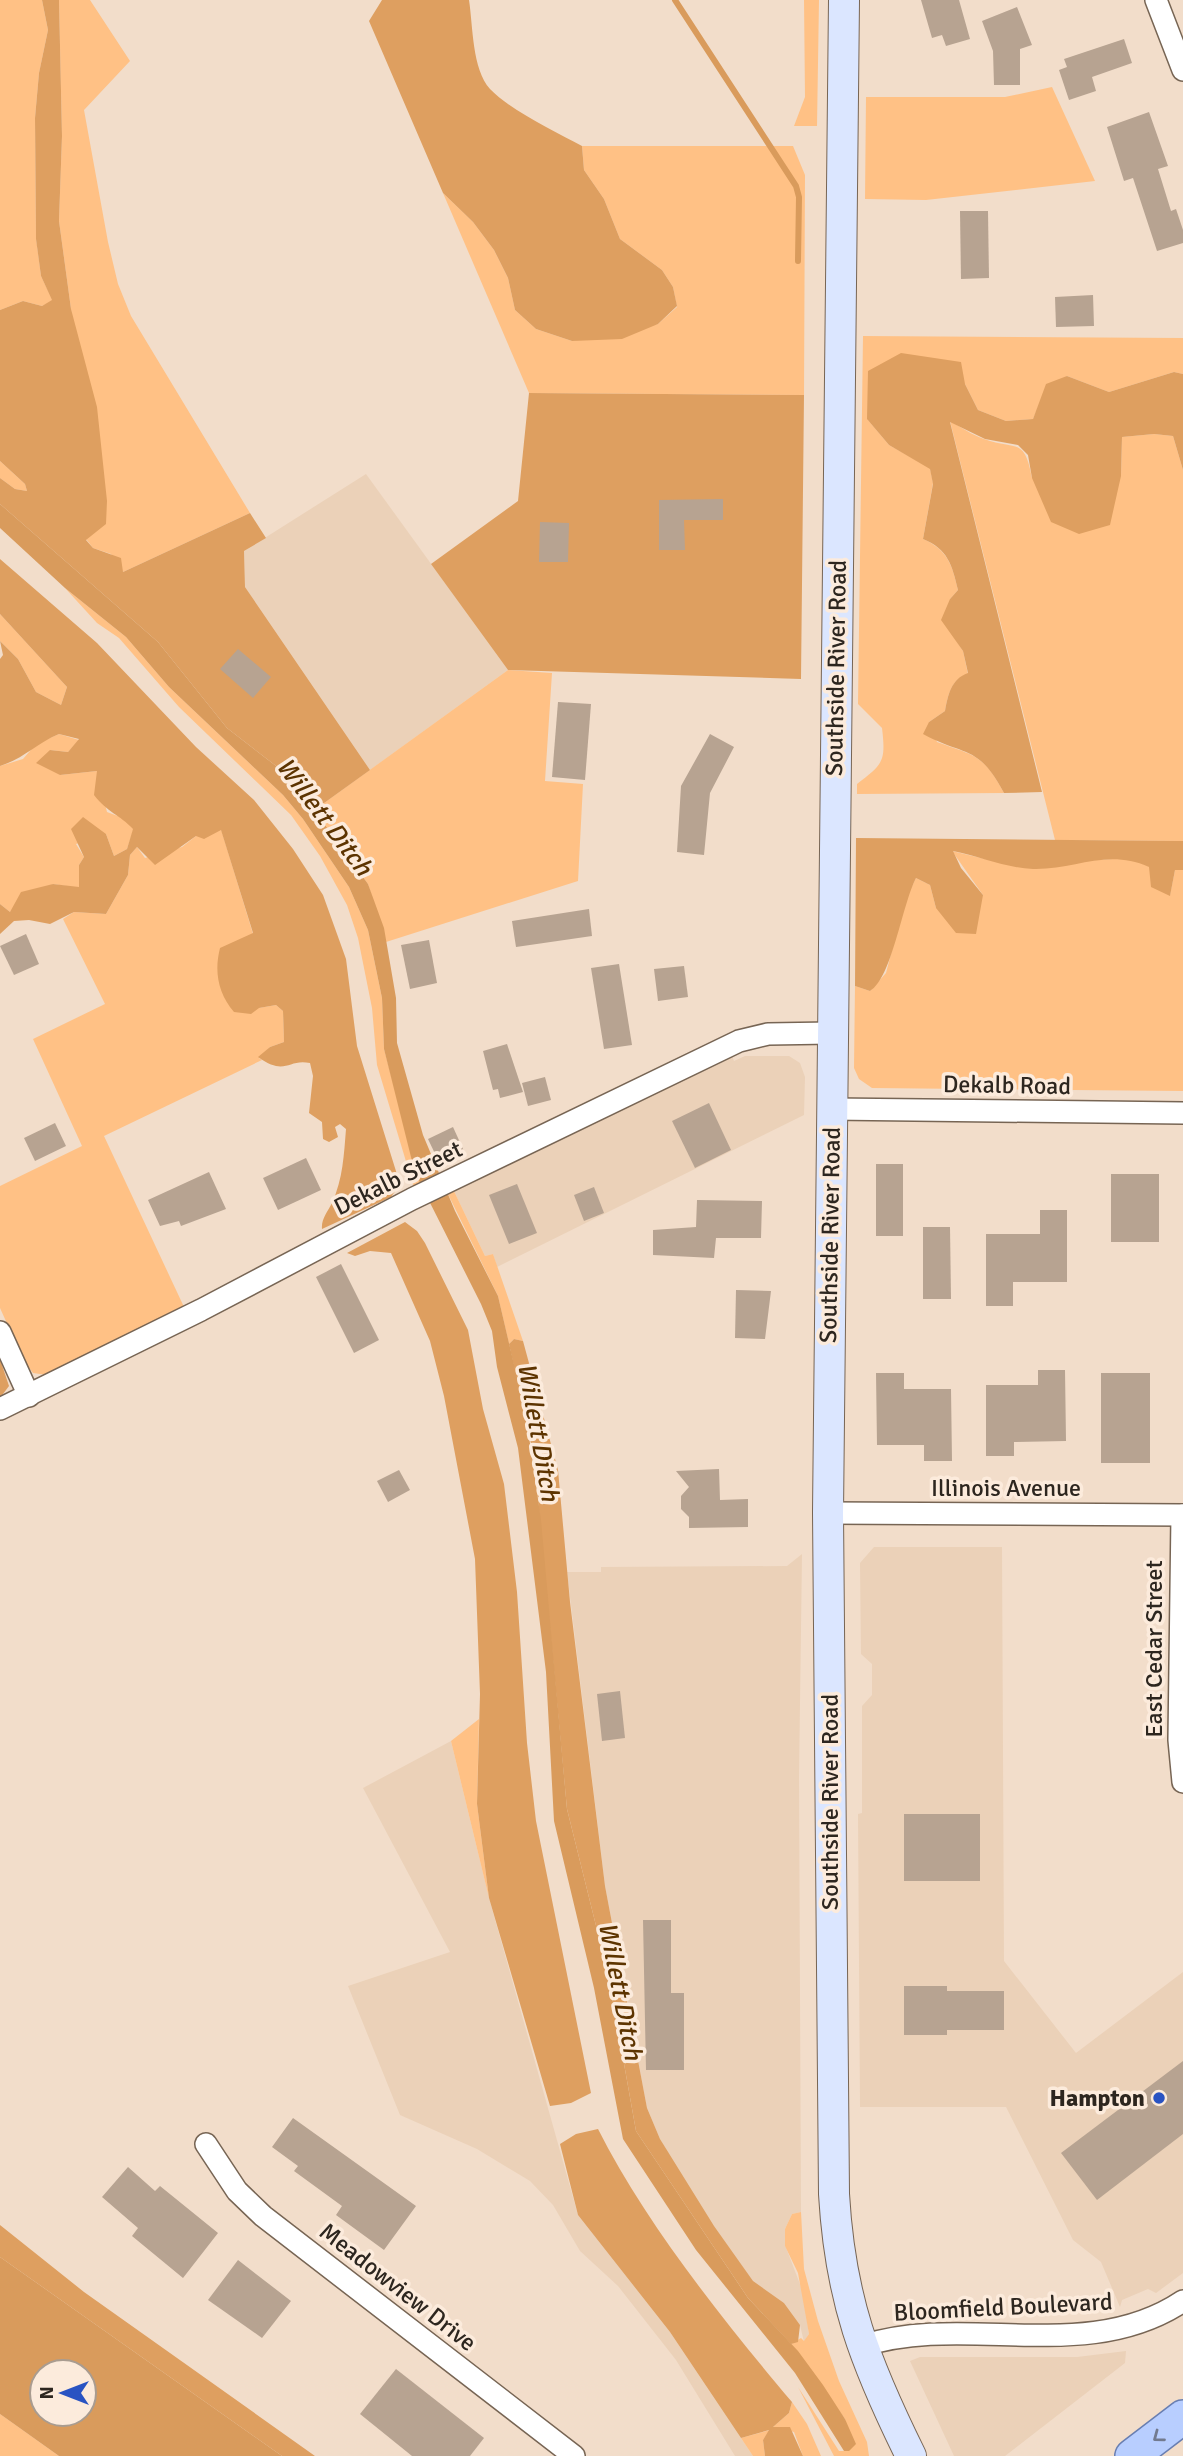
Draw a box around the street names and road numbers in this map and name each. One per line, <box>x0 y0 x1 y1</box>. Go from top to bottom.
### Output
street label: Southside River Road <box>819 560 853 776</box>
street label: Dekalb Road <box>943 1069 1071 1101</box>
street label: Southside River Road <box>813 1127 847 1343</box>
street label: Dekalb Street <box>329 1134 467 1222</box>
street label: Illinois Avenue <box>931 1473 1081 1503</box>
street label: East Cedar Street <box>1139 1560 1169 1738</box>
street label: Southside River Road <box>815 1694 845 1910</box>
street label: Meadowview Drive <box>314 2216 482 2358</box>
street label: Bloomfield Boulevard <box>893 2286 1113 2328</box>

